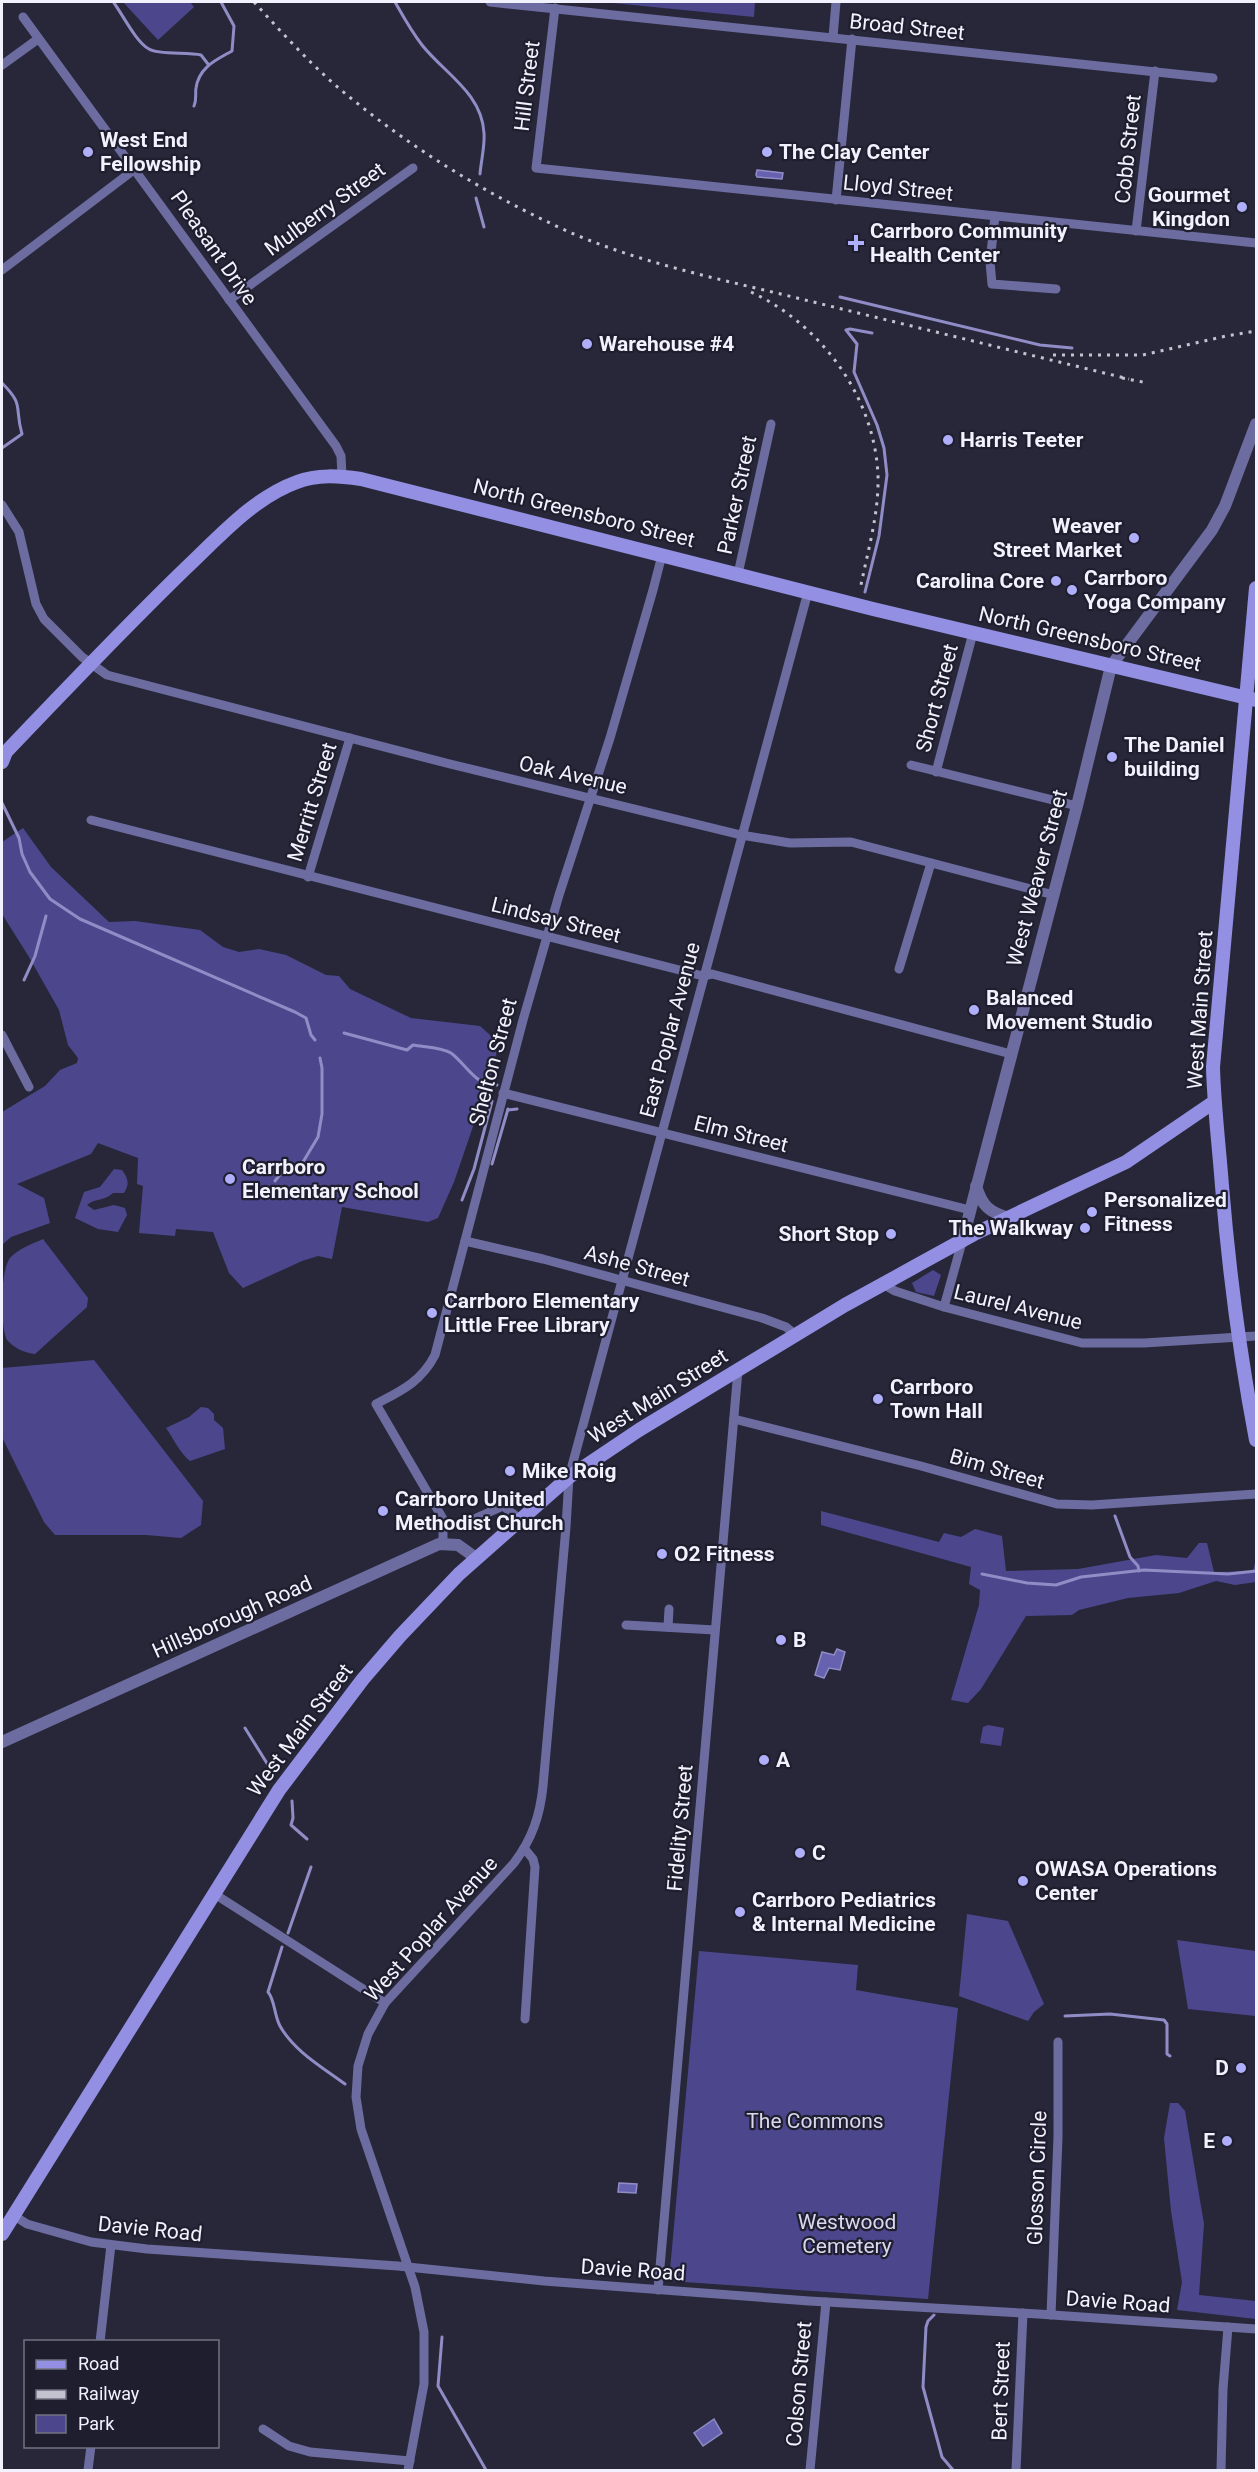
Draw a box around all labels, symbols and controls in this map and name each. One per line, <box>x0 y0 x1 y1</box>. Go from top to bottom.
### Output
street label: Broad Street <box>848 9 966 45</box>
street label: Hill Street <box>510 39 544 133</box>
street label: Cobb Street <box>1110 93 1146 205</box>
place label: West End Fellowship <box>100 128 201 176</box>
place label: The Clay Center <box>779 140 930 164</box>
marker: West End Fellowship <box>81 145 95 159</box>
marker: The Clay Center <box>760 145 774 159</box>
street label: Mulberry Street <box>260 157 390 261</box>
street label: Lloyd Street <box>842 170 954 206</box>
place label: Gourmet Kingdon <box>1148 183 1230 231</box>
street label: Pleasant Drive <box>166 186 262 310</box>
marker: Gourmet Kingdon <box>1235 200 1249 214</box>
place label: Carrboro Community Health Center <box>870 219 1068 267</box>
marker: Carrboro Community Health Center <box>847 234 865 252</box>
place label: Warehouse #4 <box>599 332 734 356</box>
marker: Warehouse #4 <box>580 337 594 351</box>
place label: Harris Teeter <box>960 428 1084 452</box>
street label: Parker Street <box>713 433 761 557</box>
marker: Harris Teeter <box>941 433 955 447</box>
street label: North Greensboro Street <box>471 474 697 552</box>
place label: Weaver Street Market <box>993 514 1122 562</box>
marker: Weaver Street Market <box>1127 531 1141 545</box>
place label: Carrboro Yoga Company <box>1084 566 1226 614</box>
place label: Carolina Core <box>916 569 1044 593</box>
marker: Carolina Core <box>1049 574 1063 588</box>
marker: Carrboro Yoga Company <box>1065 583 1079 597</box>
street label: North Greensboro Street <box>976 602 1204 676</box>
street label: Short Street <box>911 641 963 755</box>
place label: The Daniel building <box>1124 733 1224 781</box>
street label: Merritt Street <box>283 739 342 864</box>
marker: The Daniel building <box>1105 750 1119 764</box>
street label: Oak Avenue <box>517 751 629 799</box>
street label: West Weaver Street <box>1002 787 1072 969</box>
street label: Lindsay Street <box>489 892 623 948</box>
street label: West Main Street <box>1182 930 1218 1090</box>
street label: East Poplar Avenue <box>635 940 705 1120</box>
place label: Balanced Movement Studio <box>986 986 1153 1034</box>
street label: Shelton Street <box>464 995 522 1128</box>
marker: Balanced Movement Studio <box>967 1003 981 1017</box>
street label: Elm Street <box>691 1111 791 1157</box>
place label: Carrboro Elementary School <box>242 1155 419 1203</box>
marker: Carrboro Elementary School <box>223 1172 237 1186</box>
place label: Personalized Fitness <box>1104 1188 1227 1236</box>
marker: Personalized Fitness <box>1085 1205 1099 1219</box>
place label: The Walkway <box>949 1216 1073 1240</box>
marker: The Walkway <box>1078 1221 1092 1235</box>
place label: Short Stop <box>778 1222 879 1246</box>
marker: Short Stop <box>884 1227 898 1241</box>
street label: Ashe Street <box>582 1240 692 1292</box>
street label: Laurel Avenue <box>951 1279 1085 1335</box>
place label: Carrboro Elementary Little Free Library <box>444 1289 640 1337</box>
marker: Carrboro Elementary Little Free Library <box>425 1306 439 1320</box>
street label: West Main Street <box>584 1344 732 1448</box>
place label: Carrboro Town Hall <box>890 1375 983 1423</box>
marker: Carrboro Town Hall <box>871 1392 885 1406</box>
street label: Bim Street <box>947 1444 1047 1494</box>
place label: Mike Roig <box>522 1459 616 1483</box>
marker: Mike Roig <box>503 1464 517 1478</box>
place label: Carrboro United Methodist Church <box>395 1487 563 1535</box>
marker: Carrboro United Methodist Church <box>376 1504 390 1518</box>
place label: O2 Fitness <box>674 1542 775 1566</box>
marker: O2 Fitness <box>655 1547 669 1561</box>
street label: Hillsborough Road <box>148 1571 316 1663</box>
place label: B <box>793 1628 806 1652</box>
marker: B <box>774 1633 788 1647</box>
street label: West Main Street <box>242 1659 358 1801</box>
place label: A <box>776 1748 791 1772</box>
marker: A <box>757 1753 771 1767</box>
street label: Fidelity Street <box>662 1763 698 1892</box>
place label: C <box>812 1841 826 1865</box>
marker: C <box>793 1846 807 1860</box>
street label: West Poplar Avenue <box>360 1852 502 2006</box>
place label: OWASA Operations Center <box>1035 1857 1217 1905</box>
marker: OWASA Operations Center <box>1016 1874 1030 1888</box>
place label: Carrboro Pediatrics & Internal Medicine <box>752 1888 936 1936</box>
marker: Carrboro Pediatrics & Internal Medicine <box>733 1905 747 1919</box>
place label: D <box>1215 2056 1229 2080</box>
marker: D <box>1234 2061 1248 2075</box>
park label: The Commons <box>746 2109 884 2133</box>
street label: Glosson Circle <box>1023 2110 1051 2246</box>
place label: E <box>1203 2129 1215 2153</box>
marker: E <box>1220 2134 1234 2148</box>
park label: Westwood Cemetery <box>798 2210 896 2258</box>
street label: Davie Road <box>97 2212 203 2246</box>
street label: Davie Road <box>580 2254 686 2286</box>
street label: Davie Road <box>1065 2286 1171 2318</box>
street label: Colson Street <box>782 2320 816 2448</box>
legend <box>24 2340 219 2448</box>
street label: Bert Street <box>987 2341 1015 2441</box>
text: Road <box>78 2353 119 2374</box>
text: Railway <box>78 2383 140 2404</box>
text: Park <box>78 2413 115 2434</box>

